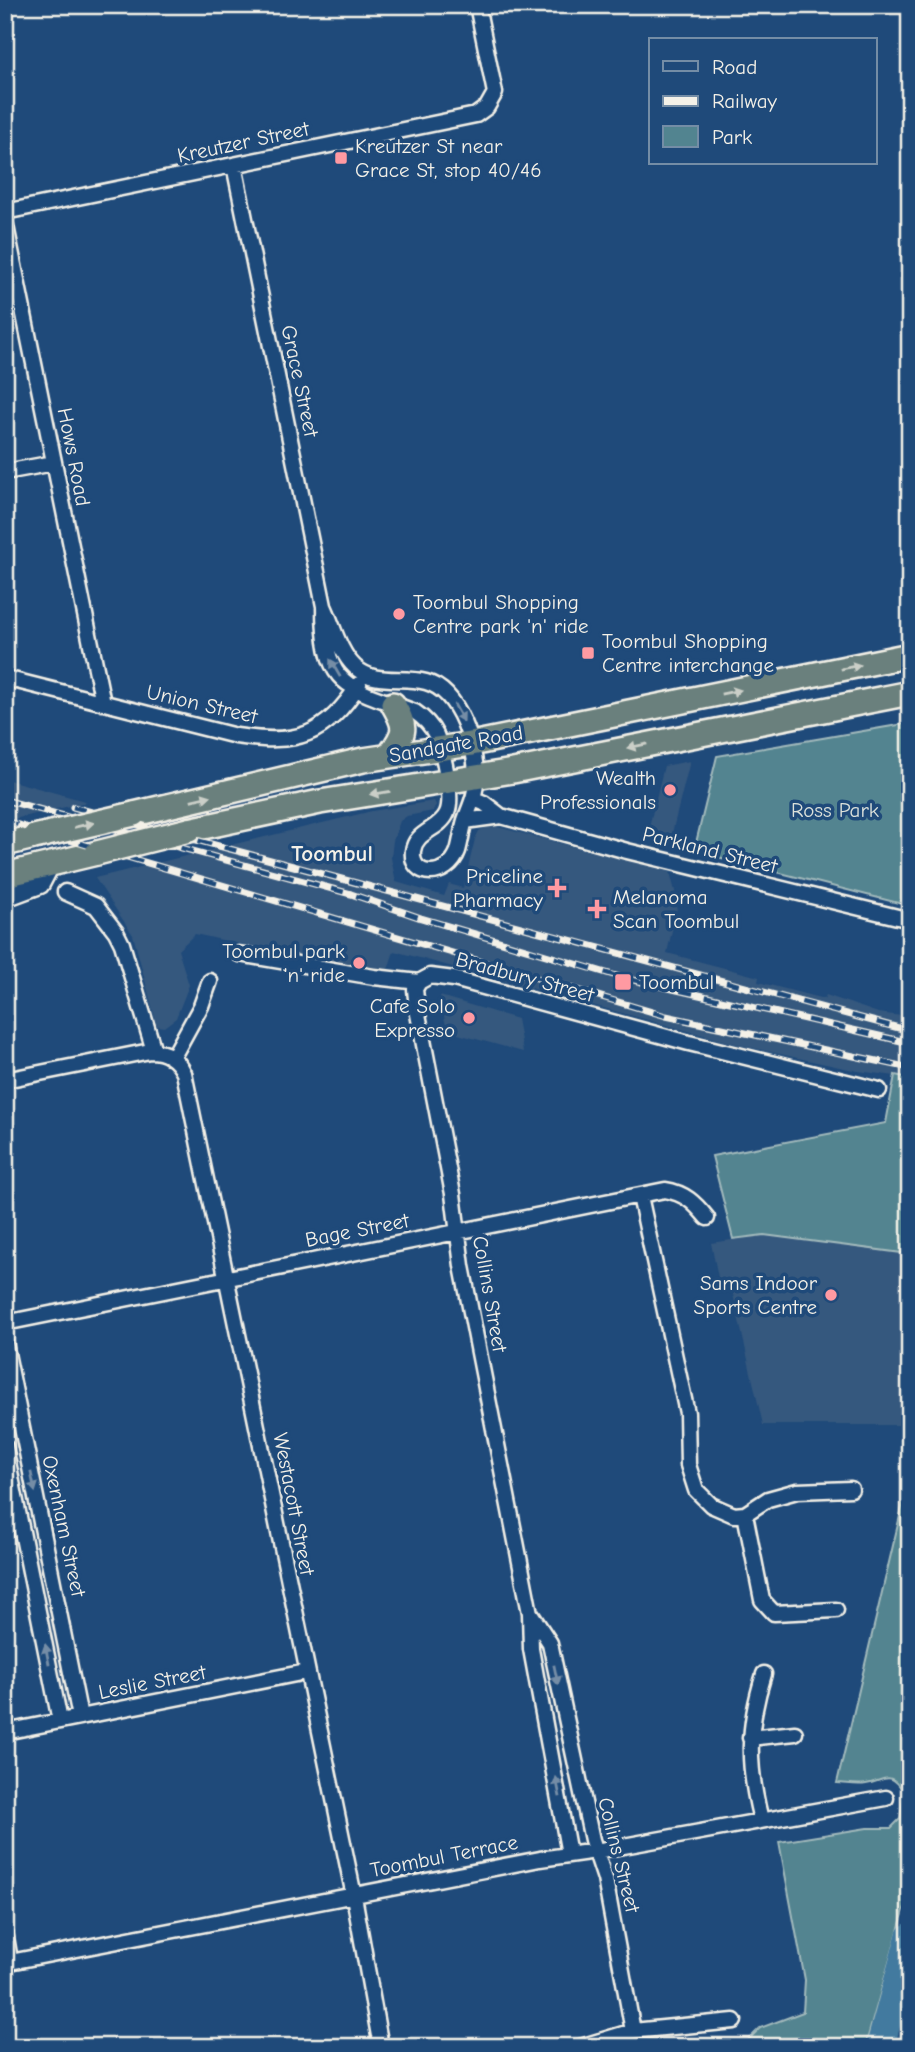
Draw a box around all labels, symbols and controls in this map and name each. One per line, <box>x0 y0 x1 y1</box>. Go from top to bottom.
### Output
legend <box>649 38 876 164</box>
text: Road <box>712 55 757 79</box>
text: Railway <box>712 89 777 113</box>
street label: Kreutzer Street <box>175 116 312 168</box>
text: Park <box>712 125 752 149</box>
place label: Kreutzer St near Grace St, stop 40/46 <box>355 134 542 182</box>
marker: Kreutzer St near Grace St, stop 40/46 <box>333 150 349 166</box>
street label: Grace Street <box>276 323 324 440</box>
street label: Hows Road <box>53 406 95 508</box>
place label: Toombul Shopping Centre park 'n' ride <box>413 590 589 638</box>
marker: Toombul Shopping Centre park 'n' ride <box>391 606 407 622</box>
place label: Toombul Shopping Centre interchange <box>602 629 774 677</box>
marker: Toombul Shopping Centre interchange <box>580 645 596 661</box>
one-way arrow <box>329 658 341 677</box>
one-way arrow <box>840 662 862 673</box>
street label: Union Street <box>144 680 261 729</box>
one-way arrow <box>720 686 742 697</box>
one-way arrow <box>453 703 465 723</box>
street label: Sandgate Road <box>387 720 525 768</box>
one-way arrow <box>626 741 648 752</box>
place label: Wealth Professionals <box>540 766 656 814</box>
marker: Wealth Professionals <box>662 782 678 798</box>
one-way arrow <box>369 788 391 799</box>
one-way arrow <box>190 792 212 803</box>
park label: Ross Park <box>791 798 879 822</box>
one-way arrow <box>73 819 95 830</box>
street label: Parkland Street <box>640 822 781 879</box>
district label: Toombul <box>291 840 373 867</box>
place label: Priceline Pharmacy <box>453 864 544 912</box>
marker: Priceline Pharmacy <box>549 880 565 896</box>
place label: Melanoma Scan Toombul <box>613 885 739 933</box>
marker: Melanoma Scan Toombul <box>587 899 607 919</box>
place label: Toombul park 'n' ride <box>222 939 345 987</box>
street label: Bradbury Street <box>453 947 598 1007</box>
marker: Toombul park 'n' ride <box>351 955 367 971</box>
place label: Toombul <box>639 970 714 994</box>
marker: Toombul <box>613 972 633 992</box>
place label: Cafe Solo Expresso <box>370 994 455 1042</box>
marker: Cafe Solo Expresso <box>461 1010 477 1026</box>
street label: Bage Street <box>303 1208 412 1252</box>
street label: Collins Street <box>468 1234 512 1355</box>
place label: Sams Indoor Sports Centre <box>694 1271 818 1319</box>
marker: Sams Indoor Sports Centre <box>823 1287 839 1303</box>
street label: Westacott Street <box>268 1431 320 1578</box>
street label: Oxenham Street <box>37 1453 91 1600</box>
one-way arrow <box>28 1471 39 1493</box>
one-way arrow <box>41 1643 52 1665</box>
street label: Leslie Street <box>96 1660 209 1704</box>
one-way arrow <box>551 1664 562 1686</box>
one-way arrow <box>552 1776 563 1798</box>
street label: Collins Street <box>593 1795 645 1916</box>
street label: Toombul Terrace <box>368 1830 520 1882</box>

